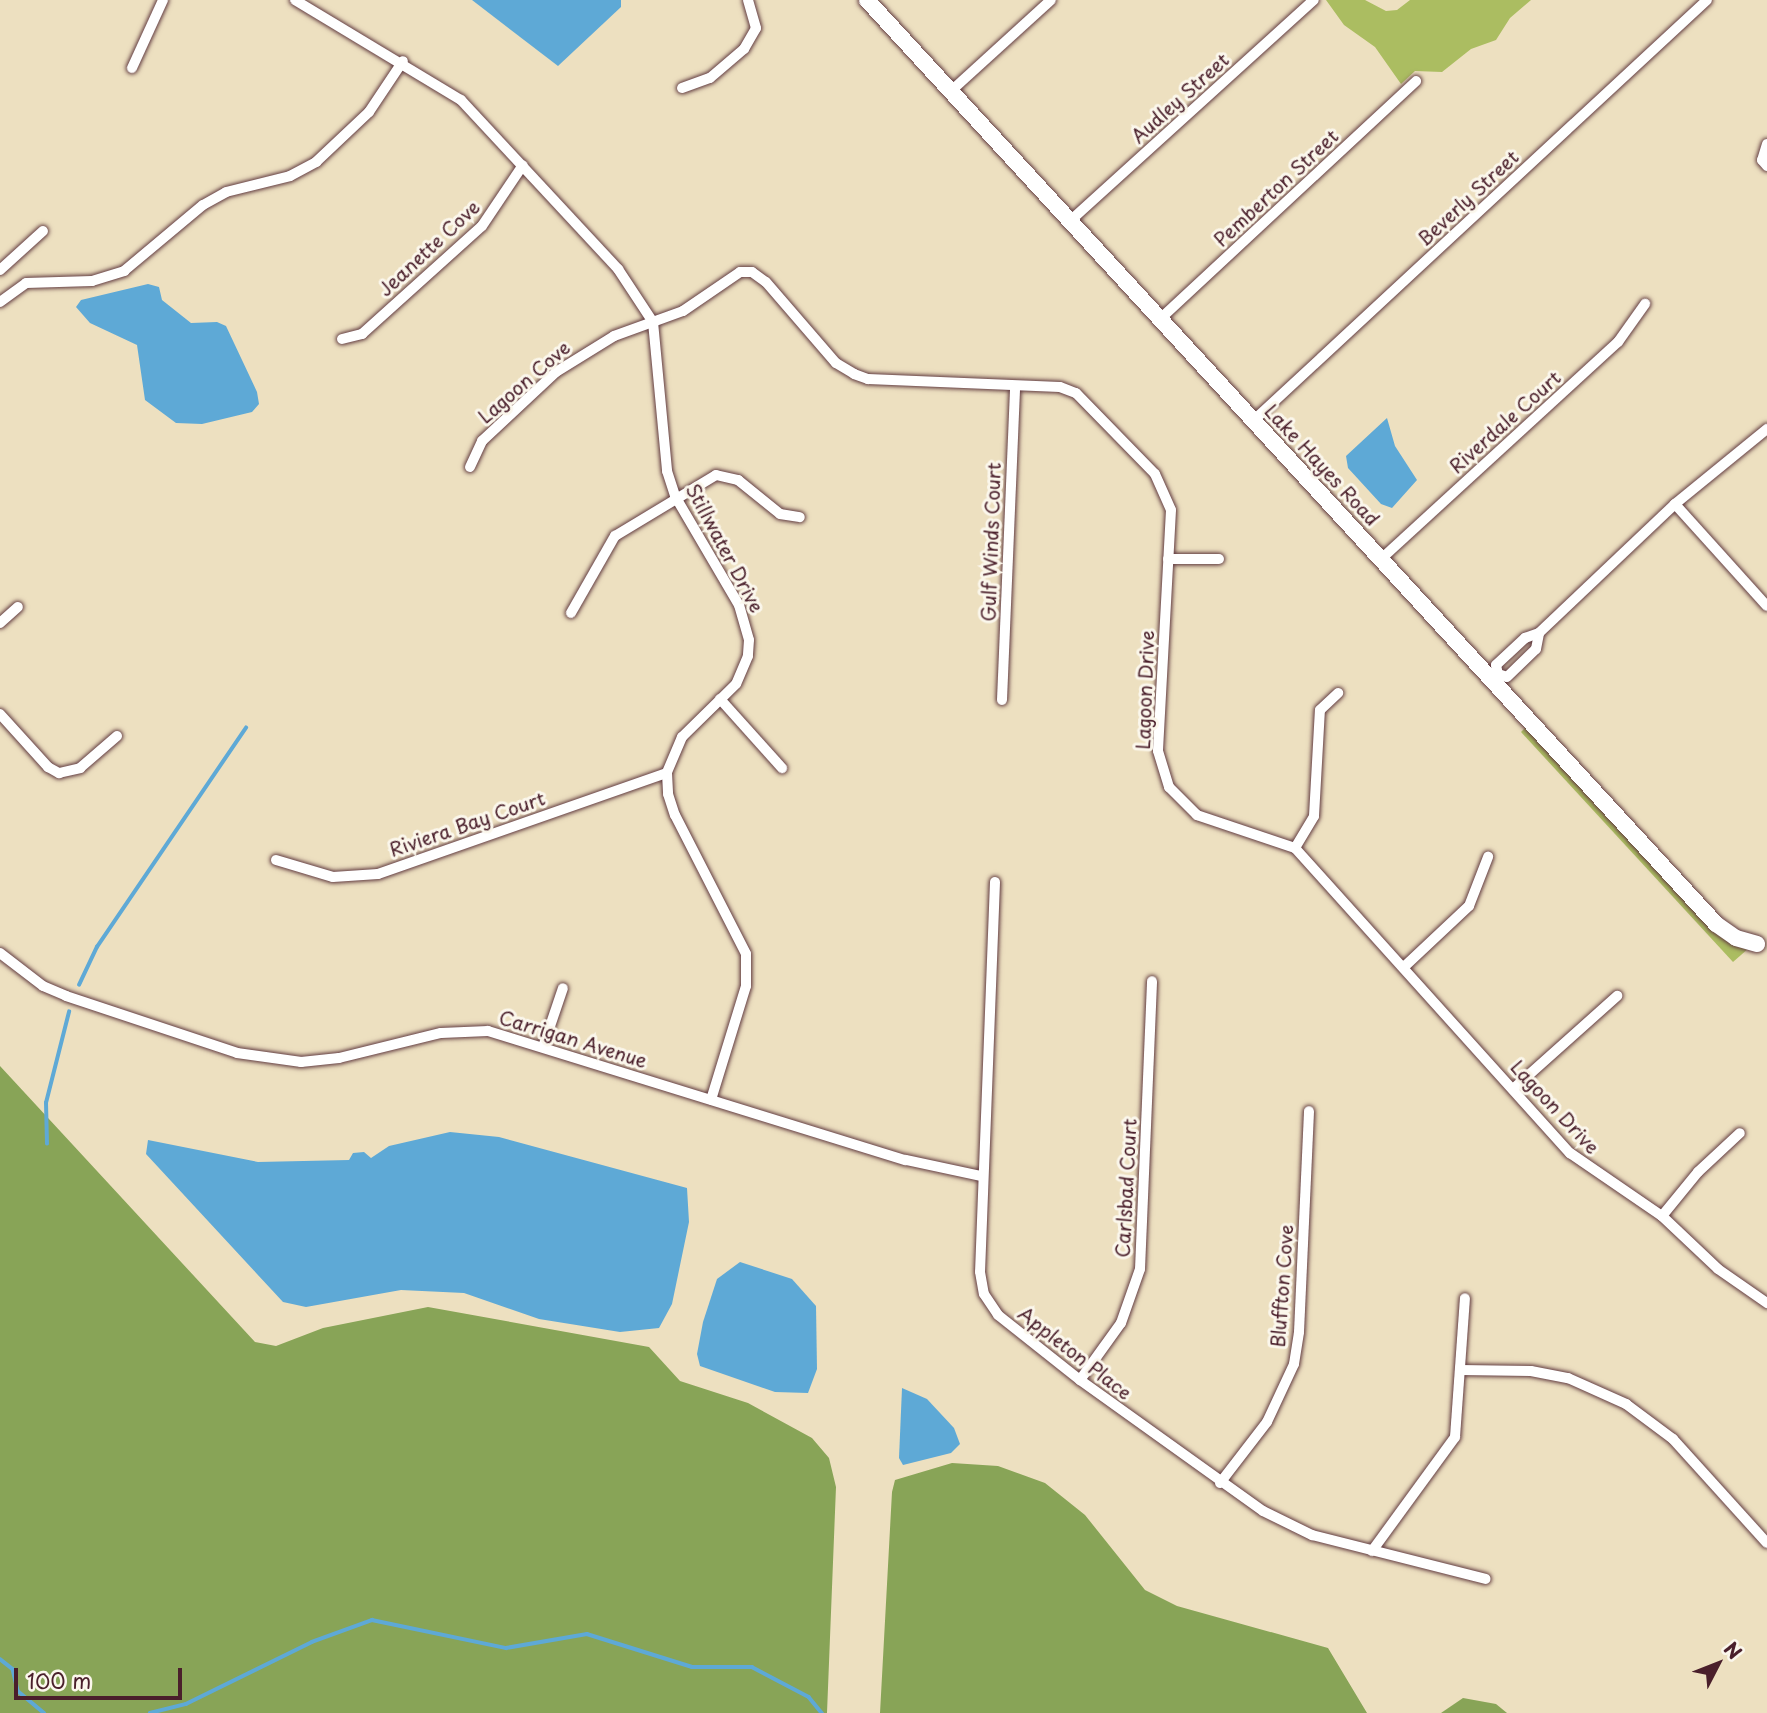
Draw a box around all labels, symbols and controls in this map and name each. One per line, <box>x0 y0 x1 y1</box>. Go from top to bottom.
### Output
street label: Audley Street <box>1126 48 1234 148</box>
street label: Pemberton Street <box>1209 125 1343 251</box>
street label: Beverly Street <box>1412 145 1524 251</box>
street label: Jeanette Cove <box>374 195 484 301</box>
street label: Lagoon Cove <box>473 336 575 428</box>
street label: Riverdale Court <box>1444 365 1566 479</box>
street label: Lake Hayes Road <box>1260 399 1384 531</box>
street label: Gulf Winds Court <box>977 462 1005 622</box>
street label: Stillwater Drive <box>681 479 769 617</box>
street label: Lagoon Drive <box>1132 630 1158 750</box>
street label: Riviera Bay Court <box>386 787 548 861</box>
street label: Carrigan Avenue <box>496 1006 650 1072</box>
street label: Lagoon Drive <box>1506 1056 1604 1158</box>
street label: Carlsbad Court <box>1111 1117 1141 1259</box>
street label: Bluffton Cove <box>1266 1224 1298 1348</box>
street label: Appleton Place <box>1014 1302 1136 1404</box>
north arrow <box>1683 1629 1753 1699</box>
text: N <box>1718 1635 1749 1665</box>
scale bar <box>18 1654 186 1698</box>
text: 100 m <box>27 1664 91 1696</box>

